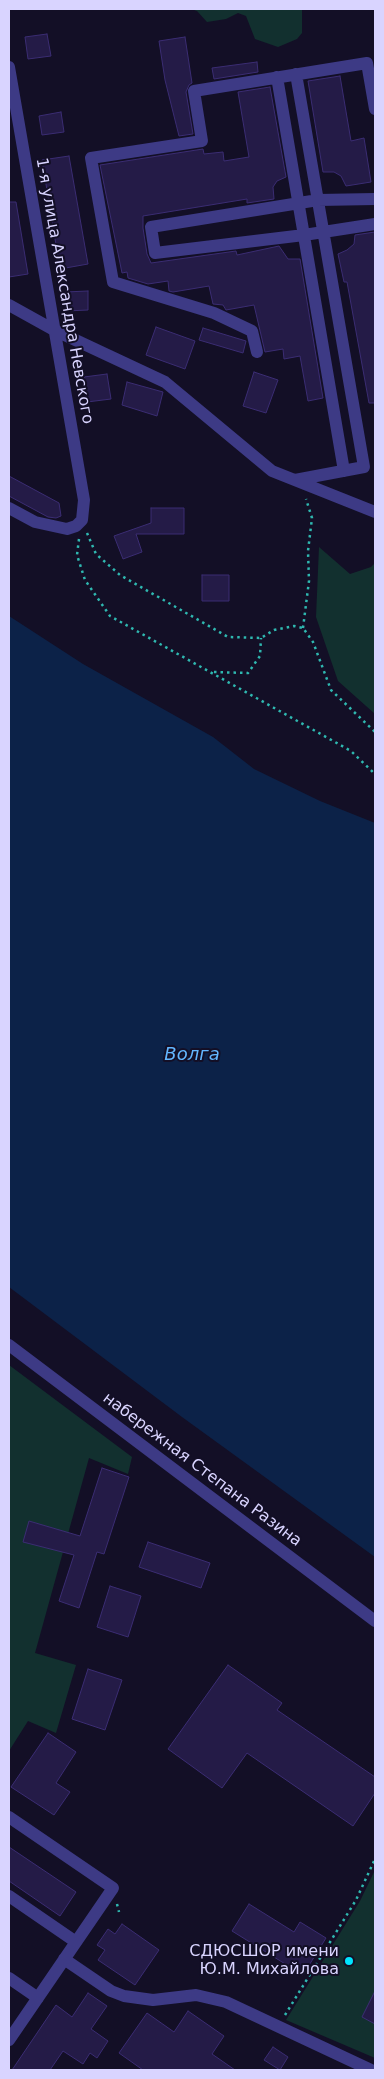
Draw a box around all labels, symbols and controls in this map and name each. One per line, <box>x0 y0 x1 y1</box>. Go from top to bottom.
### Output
street label: 1-я улица Александра Невского <box>31 156 97 426</box>
water label: Волга <box>164 1044 220 1066</box>
street label: набережная Степана Разина <box>99 1389 305 1551</box>
place label: СДЮСШОР имени Ю.М. Михайлова <box>189 1942 339 1980</box>
marker: СДЮСШОР имени Ю.М. Михайлова <box>343 1955 355 1967</box>

